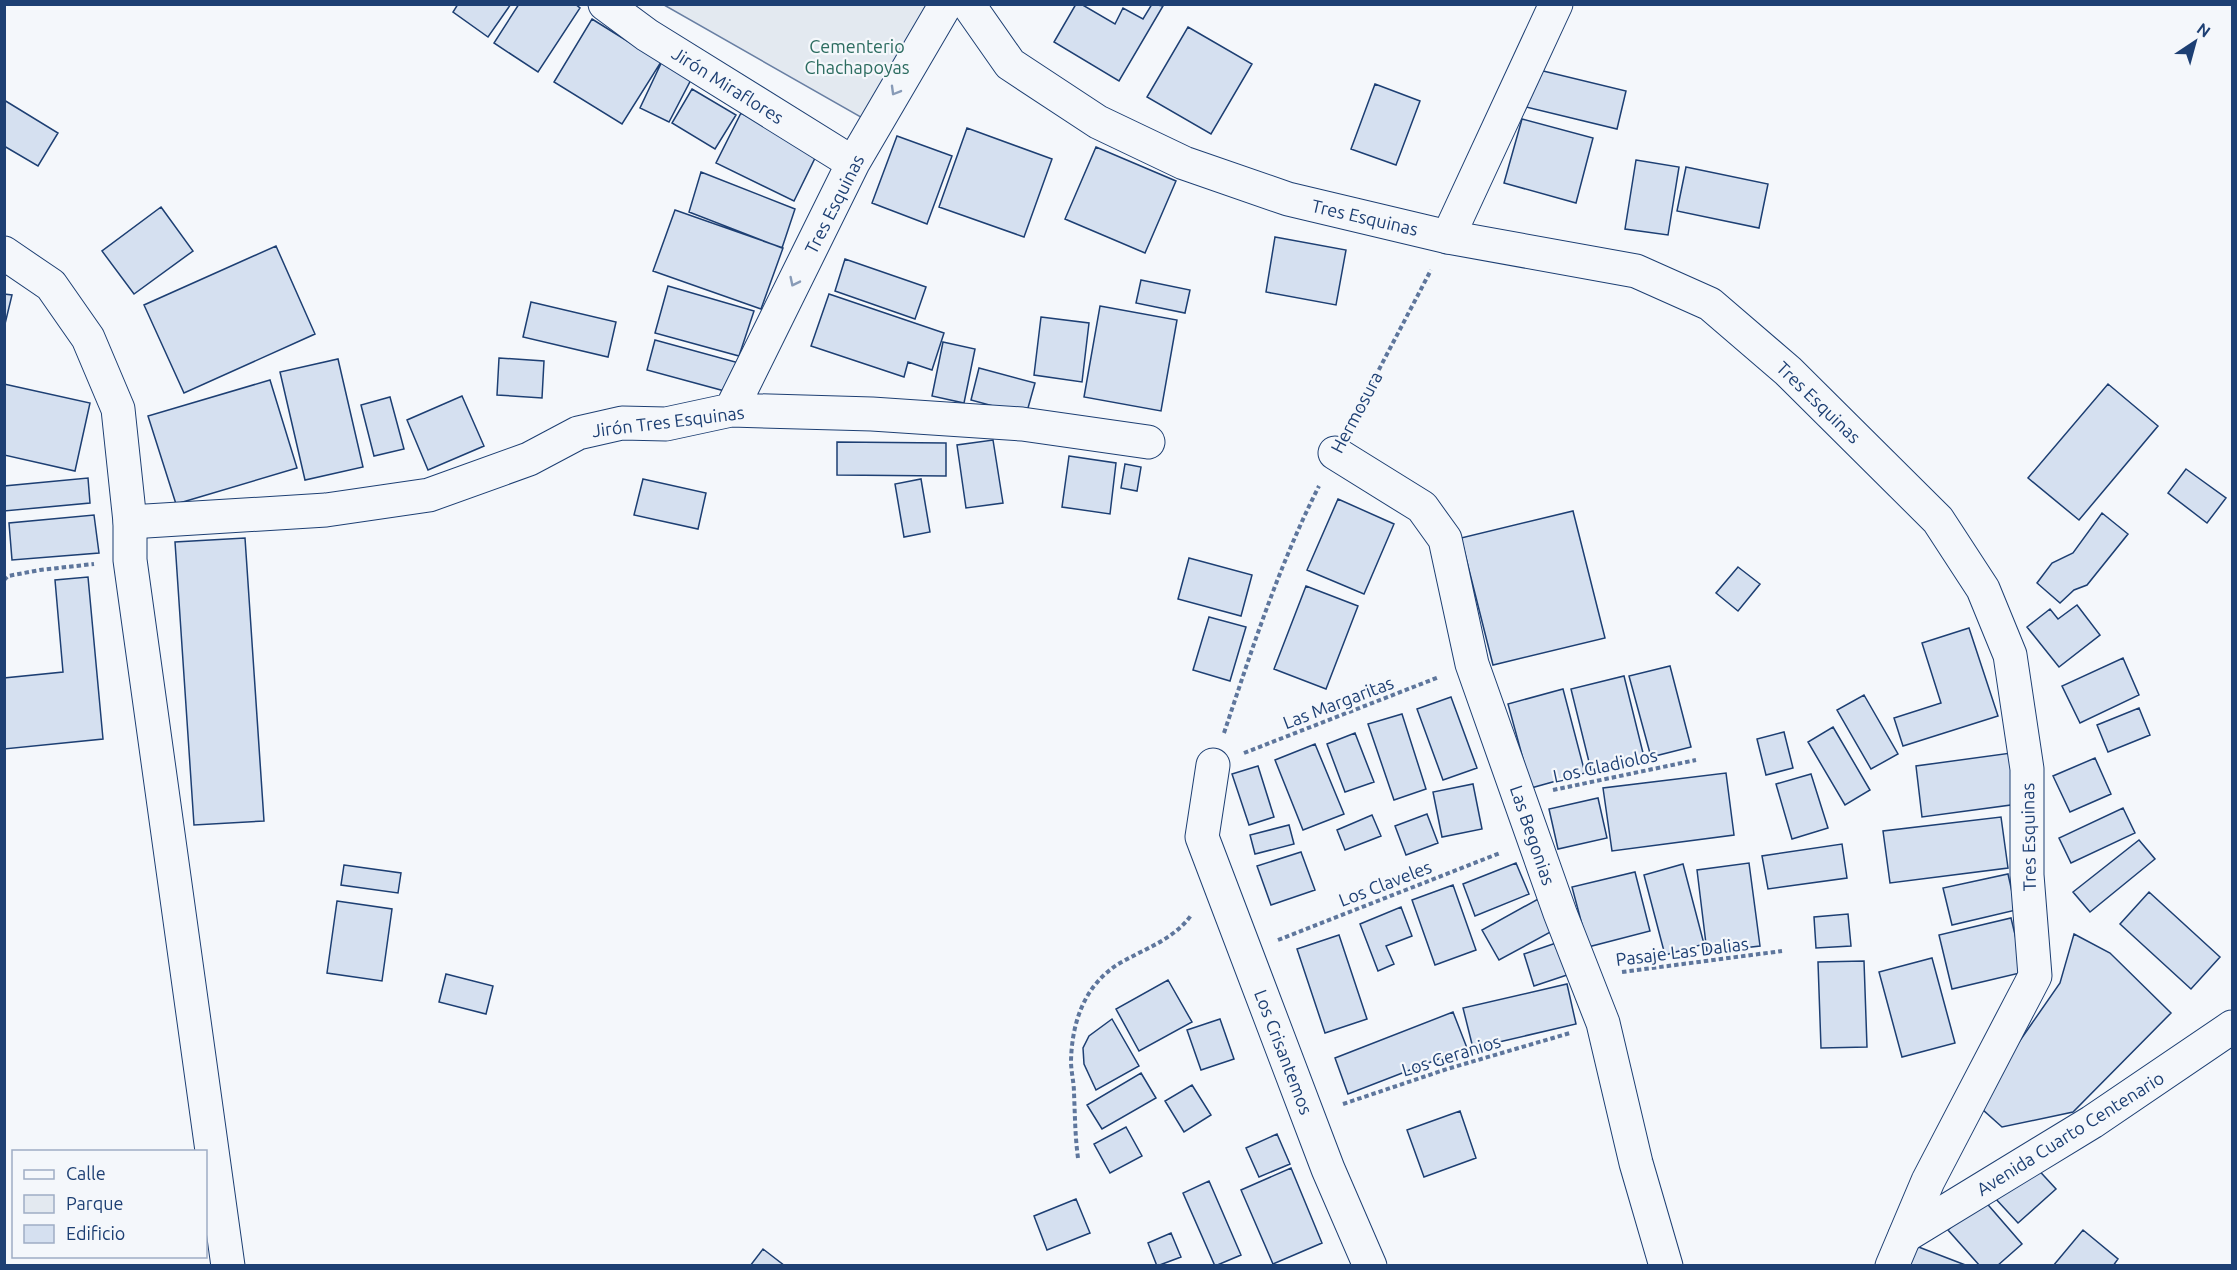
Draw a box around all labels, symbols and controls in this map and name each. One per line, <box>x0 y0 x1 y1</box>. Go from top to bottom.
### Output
north arrow <box>2165 12 2225 72</box>
text: N <box>2194 19 2214 41</box>
park label: Cementerio Chachapoyas <box>804 36 910 77</box>
street label: Jirón Miraflores <box>669 43 788 127</box>
one-way arrow <box>891 85 902 95</box>
street label: Tres Esquinas <box>800 151 868 257</box>
street label: Tres Esquinas <box>1310 195 1420 239</box>
one-way arrow <box>790 276 802 287</box>
street label: Tres Esquinas <box>1773 357 1865 447</box>
street label: Hermosura <box>1326 368 1386 456</box>
street label: Jirón Tres Esquinas <box>591 402 746 440</box>
street label: Las Margaritas <box>1280 672 1396 732</box>
street label: Los Gladiolos <box>1551 744 1659 786</box>
street label: Las Begonias <box>1507 782 1559 888</box>
street label: Tres Esquinas <box>2017 782 2039 891</box>
street label: Los Claveles <box>1336 856 1434 910</box>
street label: Pasaje Las Dalias <box>1614 933 1750 969</box>
street label: Los Crisantemos <box>1251 987 1317 1117</box>
street label: Los Geranios <box>1399 1030 1503 1080</box>
street label: Avenida Cuarto Centenario <box>1973 1067 2167 1199</box>
legend <box>12 1150 207 1258</box>
text: Calle <box>66 1163 106 1183</box>
text: Parque <box>66 1193 123 1213</box>
text: Edificio <box>66 1223 125 1243</box>

